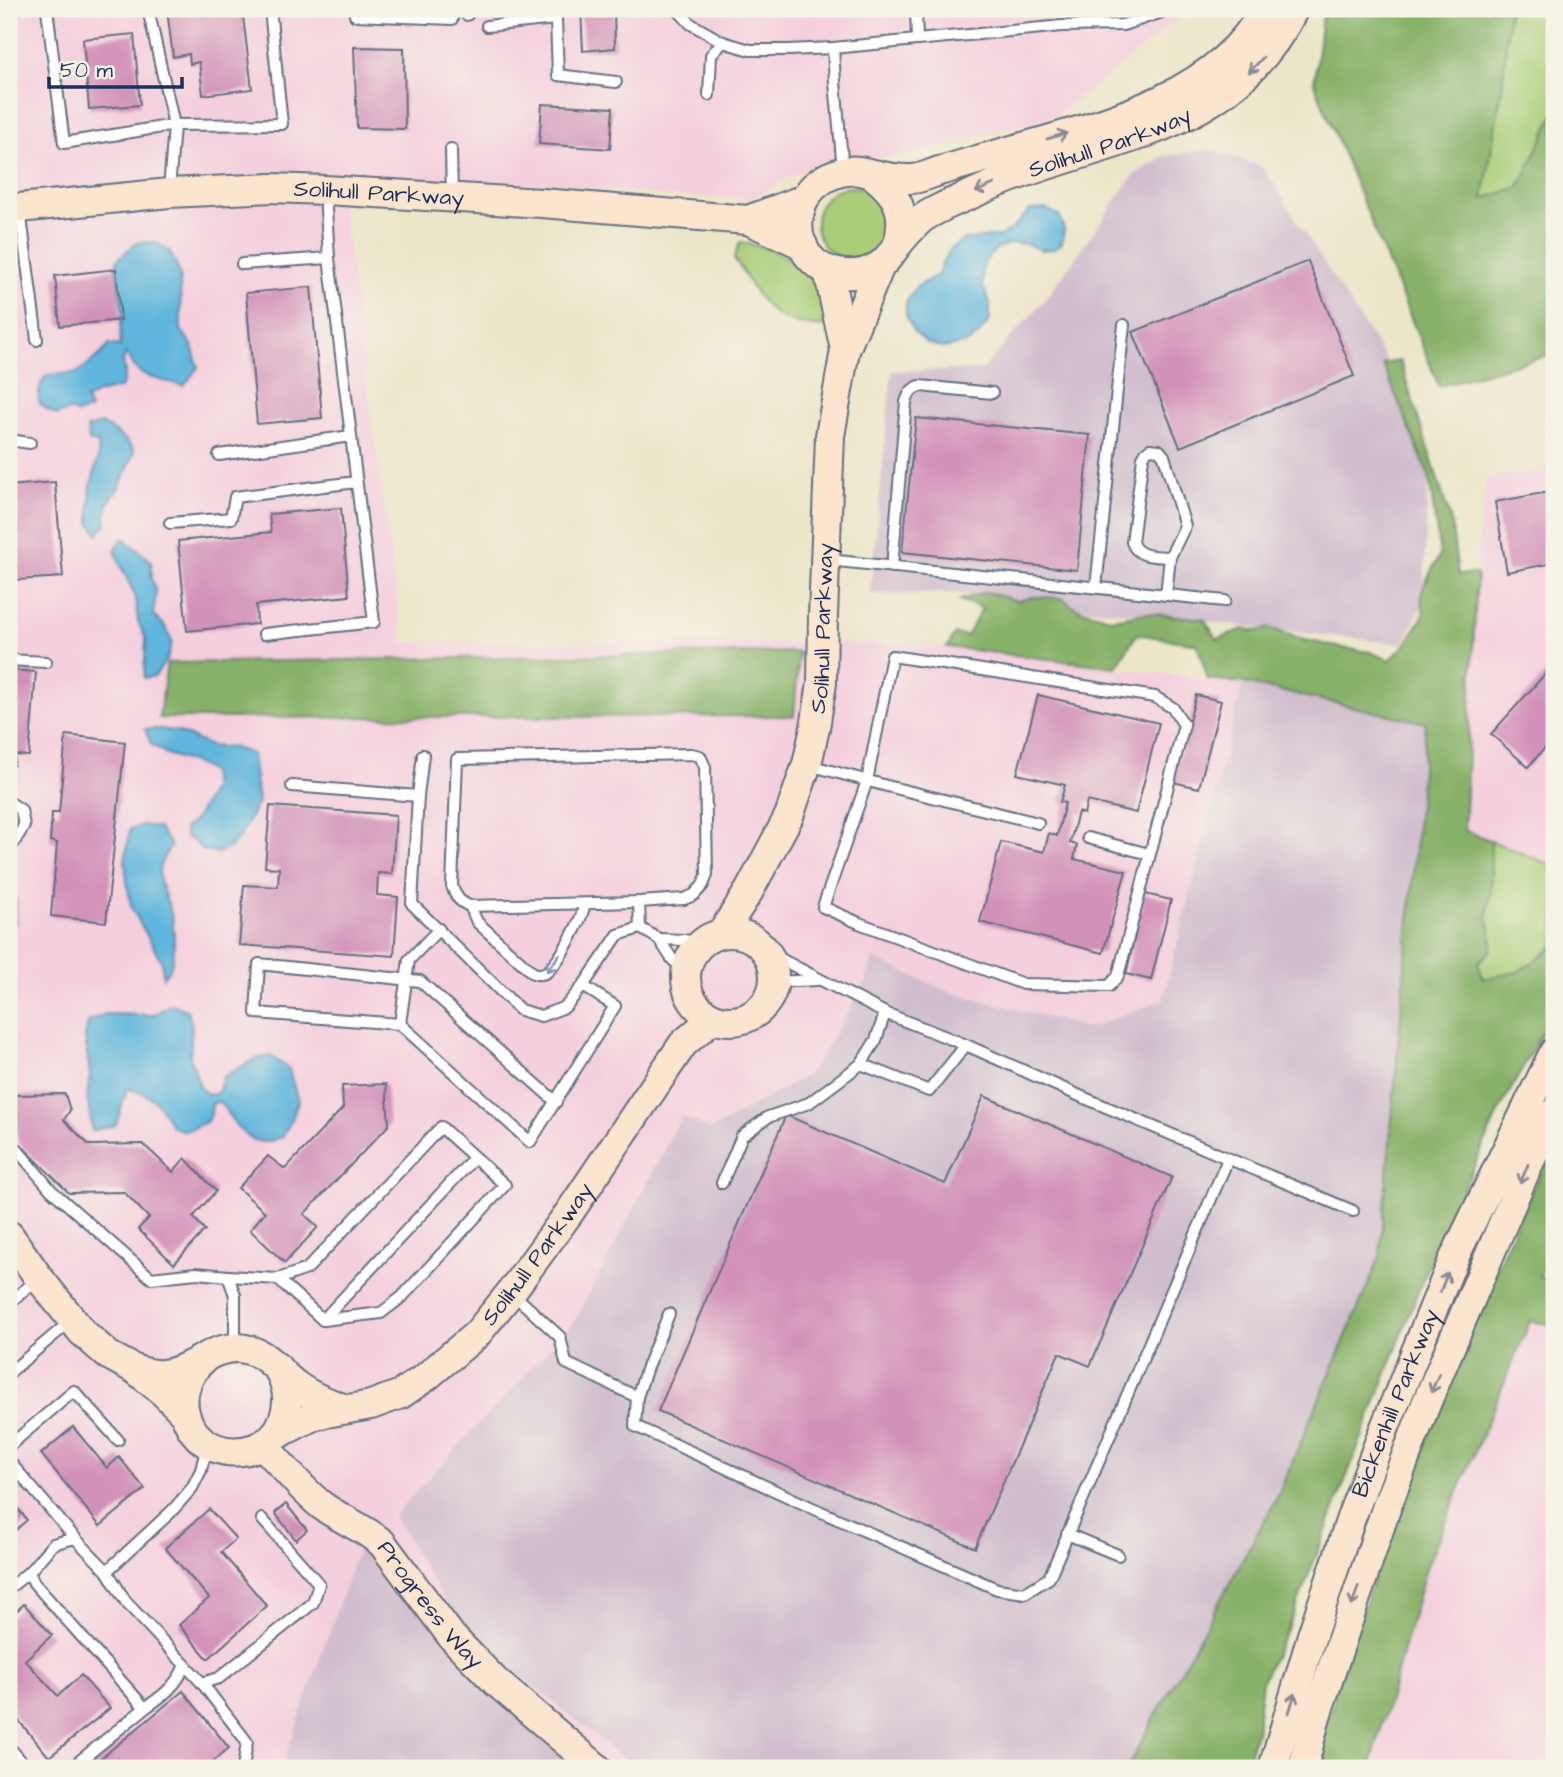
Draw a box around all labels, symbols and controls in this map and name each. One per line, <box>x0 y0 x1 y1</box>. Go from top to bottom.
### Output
scale bar <box>49 46 182 90</box>
text: 50 m <box>60 56 114 85</box>
one-way arrow <box>1247 56 1264 73</box>
street label: Solihull Parkway <box>1024 99 1198 186</box>
one-way arrow <box>1046 129 1068 142</box>
street label: Solihull Parkway <box>293 173 465 215</box>
one-way arrow <box>975 182 996 195</box>
street label: Solihull Parkway <box>801 542 843 716</box>
one-way arrow <box>545 953 560 971</box>
one-way arrow <box>1517 1163 1530 1184</box>
street label: Solihull Parkway <box>474 1176 602 1332</box>
one-way arrow <box>1438 1271 1451 1293</box>
street label: Bickenhill Parkway <box>1344 1304 1448 1502</box>
one-way arrow <box>1428 1372 1441 1393</box>
street label: Progress Way <box>370 1534 491 1677</box>
one-way arrow <box>1348 1585 1360 1607</box>
one-way arrow <box>1286 1692 1299 1714</box>

